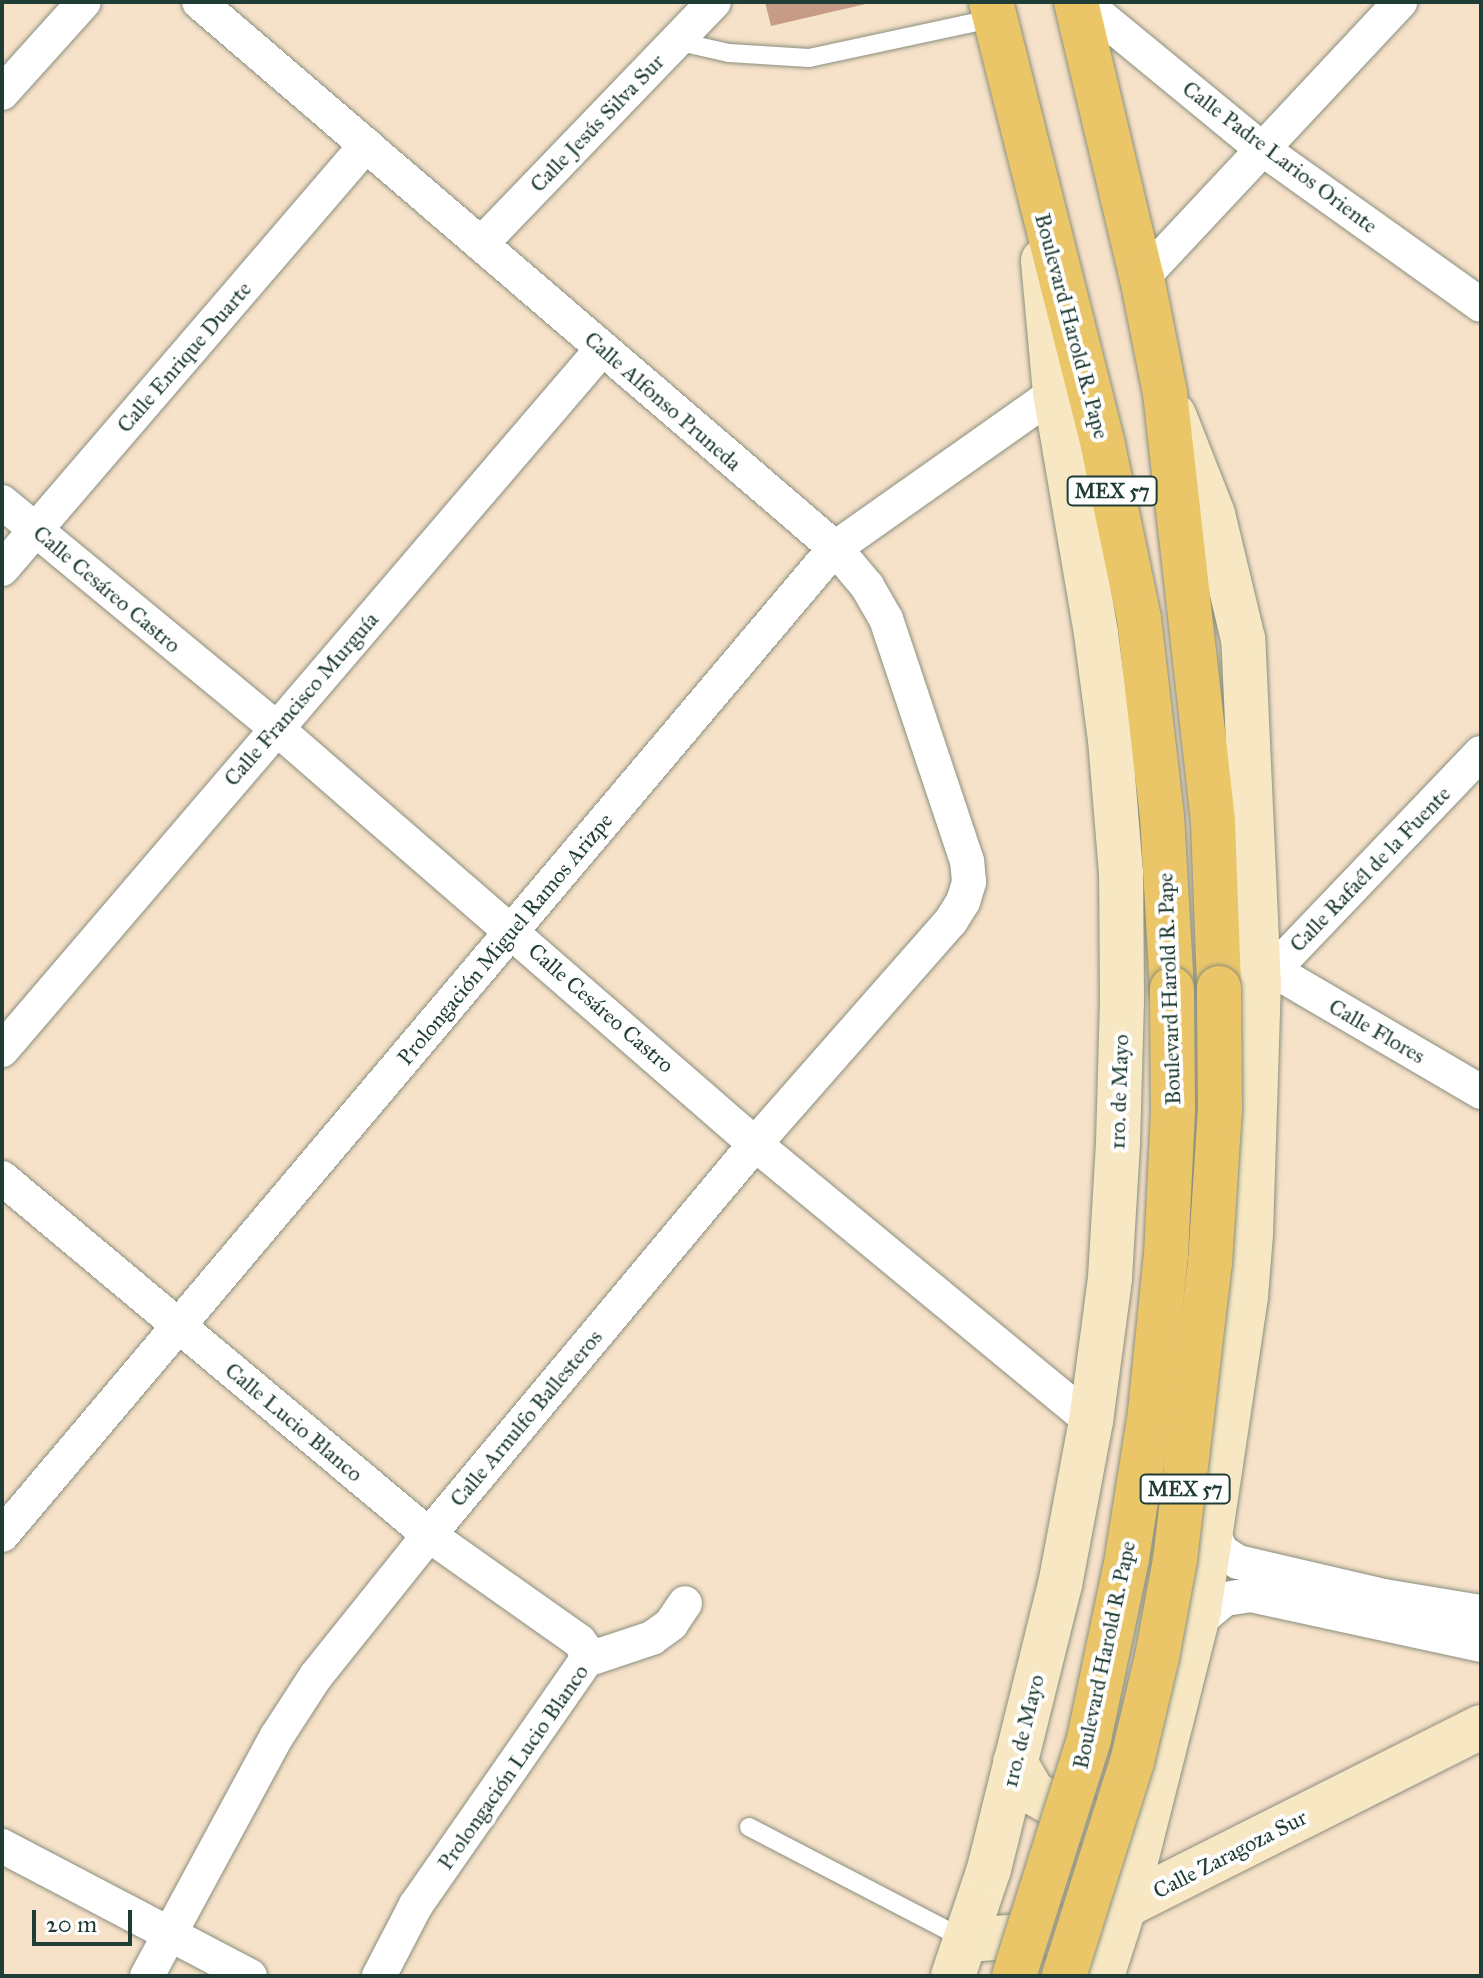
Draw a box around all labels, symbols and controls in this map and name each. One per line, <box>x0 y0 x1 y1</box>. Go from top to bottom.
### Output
street label: Calle Jesús Silva Sur <box>524 48 670 198</box>
street label: Calle Padre Larios Oriente <box>1177 75 1383 239</box>
street label: Boulevard Harold R. Pape <box>1029 210 1115 442</box>
street label: Calle Enrique Duarte <box>111 276 257 438</box>
street label: Calle Alfonso Pruneda <box>579 326 747 476</box>
road number: MEX 57 <box>1066 475 1158 507</box>
street label: Calle Cesáreo Castro <box>28 520 186 658</box>
street label: Calle Francisco Murguía <box>218 607 384 791</box>
street label: Calle Rafaél de la Fuente <box>1284 781 1456 957</box>
street label: Prolongación Miguel Ramos Arizpe <box>392 808 618 1070</box>
street label: Boulevard Harold R. Pape <box>1152 872 1186 1106</box>
street label: Calle Cesáreo Castro <box>523 938 679 1078</box>
street label: Calle Flores <box>1324 993 1430 1069</box>
street label: 1ro. de Mayo <box>1104 1034 1134 1150</box>
street label: Calle Arnulfo Ballesteros <box>444 1324 608 1512</box>
street label: Calle Lucio Blanco <box>220 1357 368 1487</box>
road number: MEX 57 <box>1139 1473 1231 1505</box>
street label: Boulevard Harold R. Pape <box>1067 1539 1141 1771</box>
street label: Prolongación Lucio Blanco <box>432 1659 594 1875</box>
street label: 1ro. de Mayo <box>996 1672 1050 1790</box>
street label: Calle Zaragoza Sur <box>1149 1804 1311 1904</box>
scale bar <box>36 1894 136 1944</box>
text: 20 m <box>46 1909 97 1939</box>

